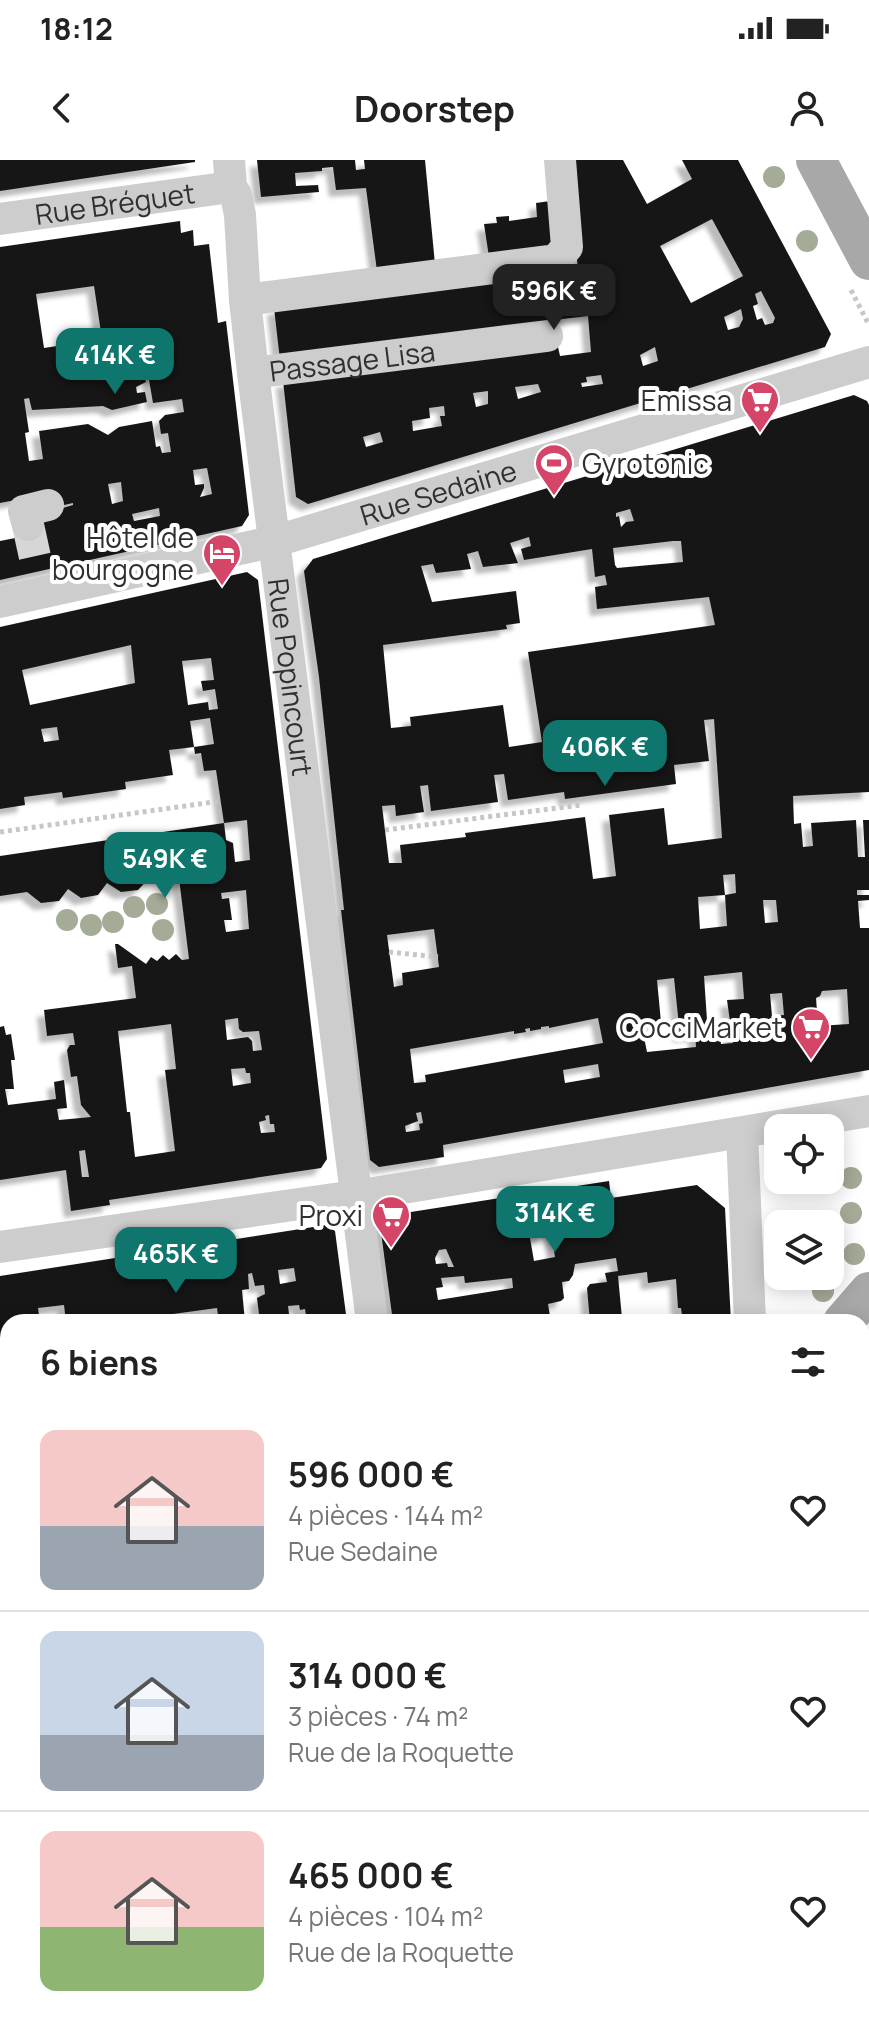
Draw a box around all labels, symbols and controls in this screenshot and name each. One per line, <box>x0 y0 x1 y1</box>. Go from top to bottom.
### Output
text: 18:12 <box>40 8 113 49</box>
text: Doorstep <box>354 84 515 133</box>
icon: back <box>40 86 84 130</box>
icon: person <box>785 86 829 130</box>
street label: Rue Bréguet <box>33 173 197 233</box>
pin: 596K € <box>489 264 619 332</box>
text: 596K € <box>511 272 597 308</box>
pin: 414K € <box>50 328 180 396</box>
street label: Passage Lisa <box>267 331 437 390</box>
text: 414K € <box>74 336 156 372</box>
supermarket icon: Emissa <box>739 379 781 434</box>
place label: Emissa <box>641 381 732 419</box>
sports icon: Gyrotonic <box>533 442 575 497</box>
place label: Gyrotonic <box>582 444 709 482</box>
street label: Rue Sedaine <box>355 451 521 534</box>
place label: Hôtel de bourgogne <box>52 518 194 588</box>
hotel icon: Hôtel de bourgogne <box>201 532 243 587</box>
street label: Rue Popincourt <box>260 576 322 778</box>
pin: 406K € <box>540 720 670 788</box>
text: 406K € <box>561 728 649 764</box>
pin: 549K € <box>100 832 230 900</box>
text: 549K € <box>122 840 208 876</box>
supermarket icon: CocciMarket <box>790 1006 832 1061</box>
place label: CocciMarket <box>619 1008 783 1046</box>
map controls <box>764 1114 844 1290</box>
button: locate <box>764 1114 844 1194</box>
pin: 314K € <box>490 1186 620 1254</box>
supermarket icon: Proxi <box>370 1194 412 1249</box>
text: 314K € <box>514 1194 596 1230</box>
place label: Proxi <box>299 1196 363 1234</box>
button: layers <box>764 1210 844 1290</box>
pin: 465K € <box>111 1227 241 1295</box>
text: 465K € <box>133 1235 219 1271</box>
text: 6 biens <box>40 1339 158 1385</box>
icon: filters <box>786 1340 830 1384</box>
text: 596 000 € <box>288 1451 454 1497</box>
icon: home <box>104 1462 200 1558</box>
icon: heart <box>786 1488 830 1532</box>
text: 4 pièces · 144 m² <box>288 1497 483 1533</box>
text: Rue Sedaine <box>288 1533 438 1569</box>
text: 314 000 € <box>288 1652 447 1698</box>
icon: home <box>104 1663 200 1759</box>
icon: heart <box>786 1689 830 1733</box>
text: 3 pièces · 74 m² <box>288 1698 468 1734</box>
text: Rue de la Roquette <box>288 1734 514 1770</box>
text: 465 000 € <box>288 1852 454 1898</box>
icon: home <box>104 1863 200 1959</box>
icon: heart <box>786 1889 830 1933</box>
text: 4 pièces · 104 m² <box>288 1898 483 1934</box>
text: Rue de la Roquette <box>288 1934 514 1970</box>

